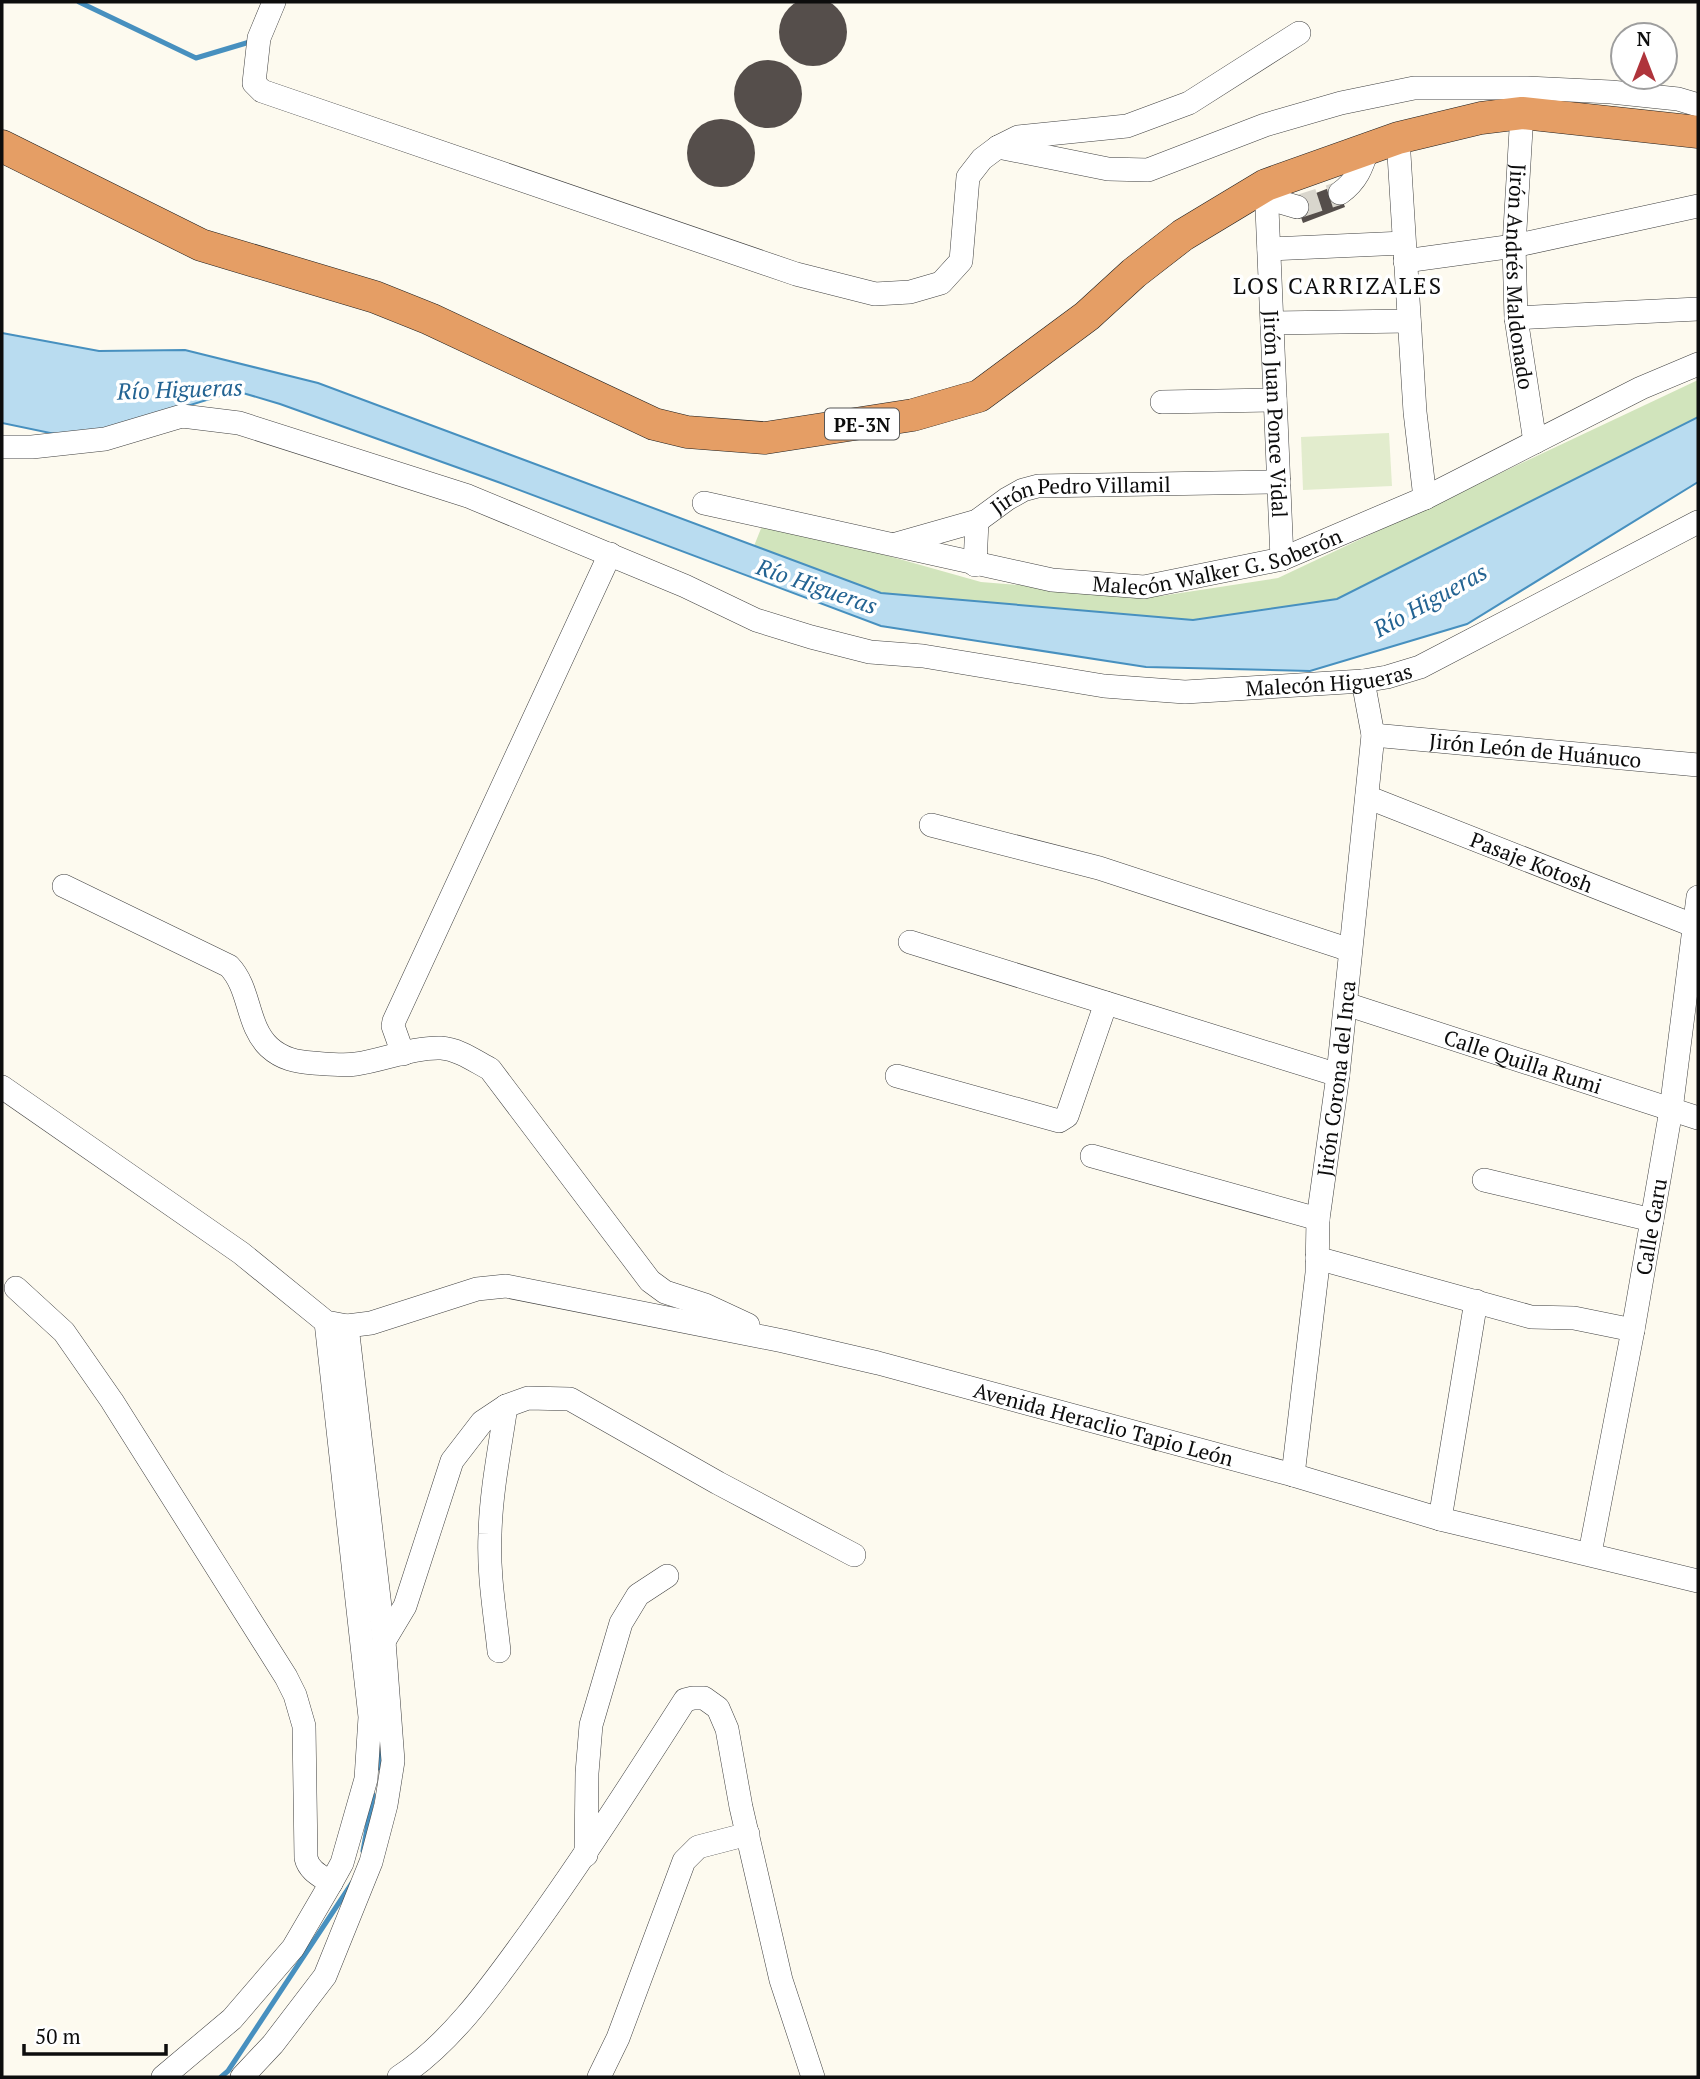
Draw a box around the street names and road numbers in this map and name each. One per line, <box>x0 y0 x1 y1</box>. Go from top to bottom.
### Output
street label: Jirón Andrés Maldonado <box>1500 163 1541 391</box>
street label: Jirón Juan Ponce Vidal <box>1257 309 1294 518</box>
road number: PE-3N <box>825 408 899 440</box>
street label: Jirón Pedro Villamil <box>985 470 1171 521</box>
street label: Malecón Walker G. Soberón <box>1092 521 1346 601</box>
street label: Malecón Higueras <box>1245 656 1416 702</box>
street label: Jirón León de Huánuco <box>1428 726 1643 774</box>
street label: Pasaje Kotosh <box>1466 825 1597 898</box>
street label: Jirón Corona del Inca <box>1310 979 1362 1178</box>
street label: Calle Quilla Rumi <box>1440 1023 1606 1100</box>
street label: Calle Garu <box>1629 1176 1673 1277</box>
street label: Avenida Heraclio Tapio León <box>971 1375 1237 1472</box>

